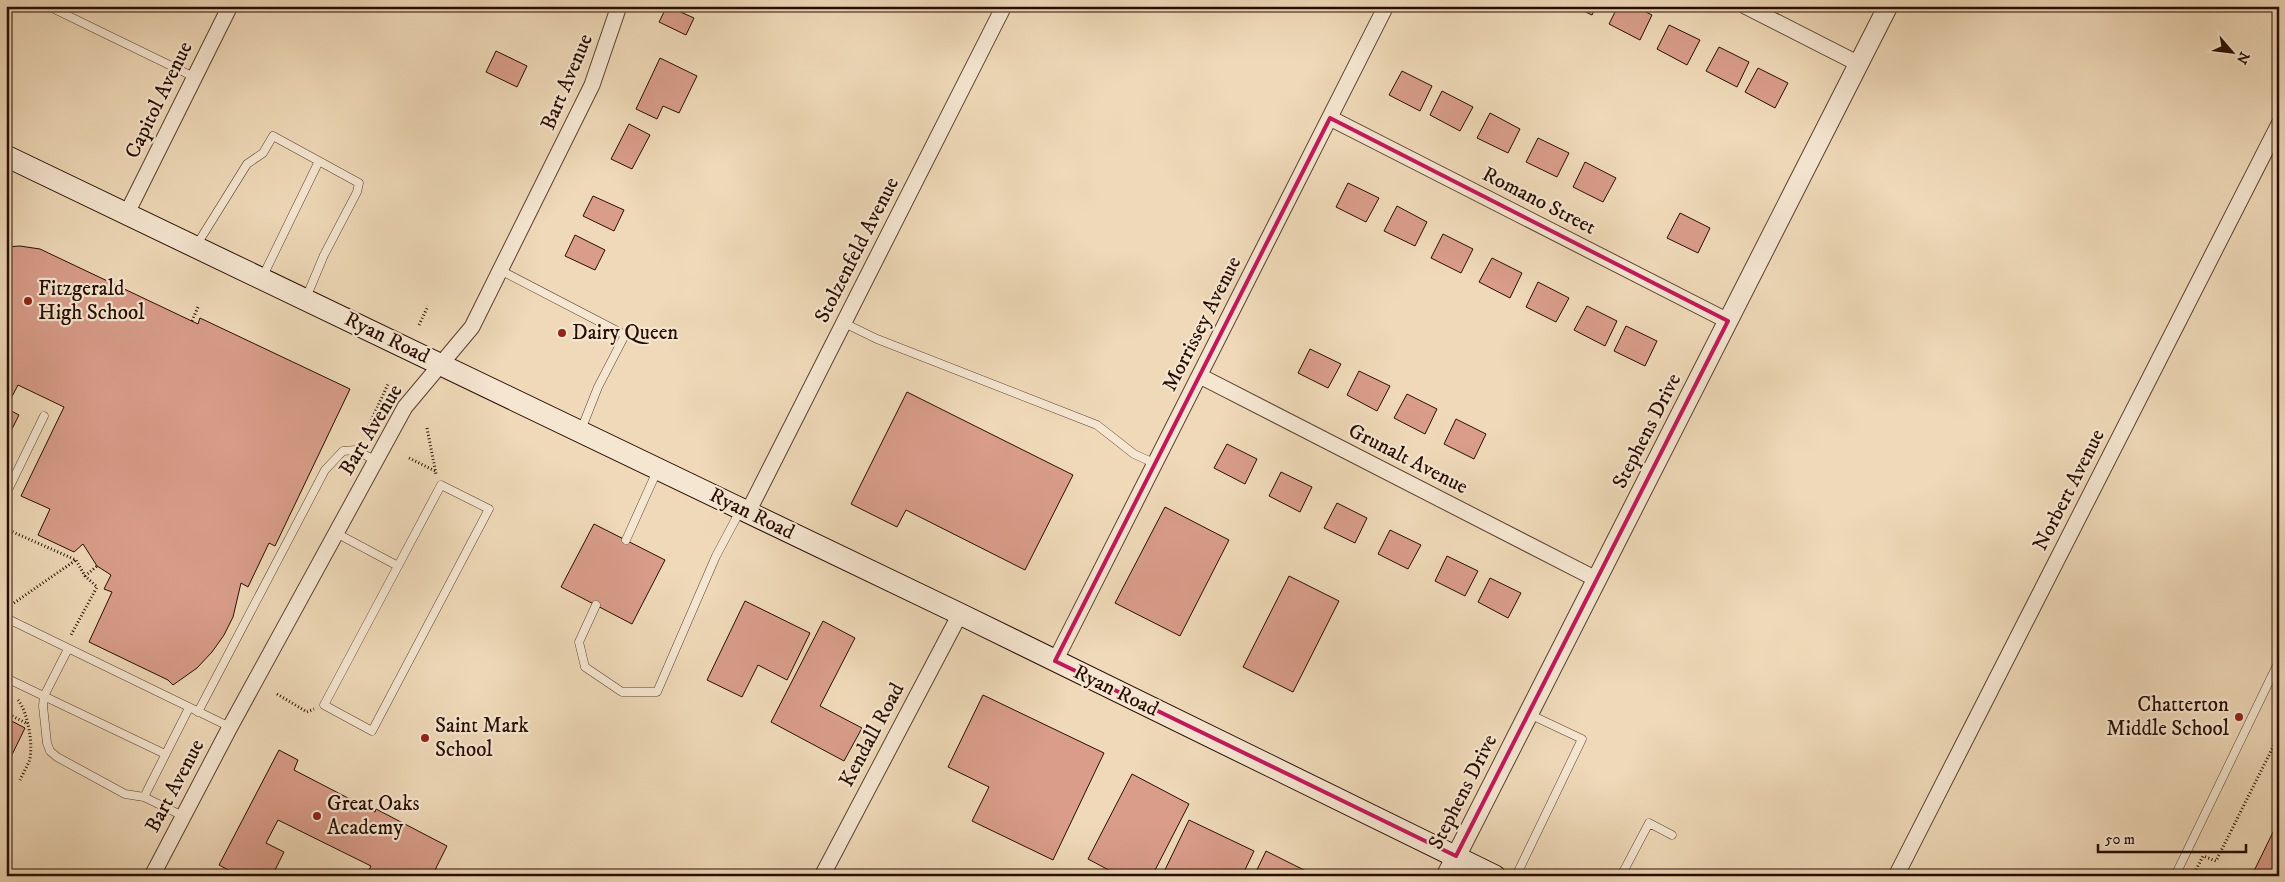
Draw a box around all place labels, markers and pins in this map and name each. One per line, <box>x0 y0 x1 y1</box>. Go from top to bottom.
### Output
place label: Fitzgerald High School <box>38 276 145 326</box>
marker: Fitzgerald High School <box>22 295 34 307</box>
place label: Dairy Queen <box>572 320 678 346</box>
marker: Dairy Queen <box>556 327 568 339</box>
place label: Chatterton Middle School <box>2106 692 2230 742</box>
marker: Chatterton Middle School <box>2233 711 2245 723</box>
place label: Saint Mark School <box>435 713 529 763</box>
marker: Saint Mark School <box>419 732 431 744</box>
place label: Great Oaks Academy <box>327 791 420 841</box>
marker: Great Oaks Academy <box>311 810 323 822</box>

